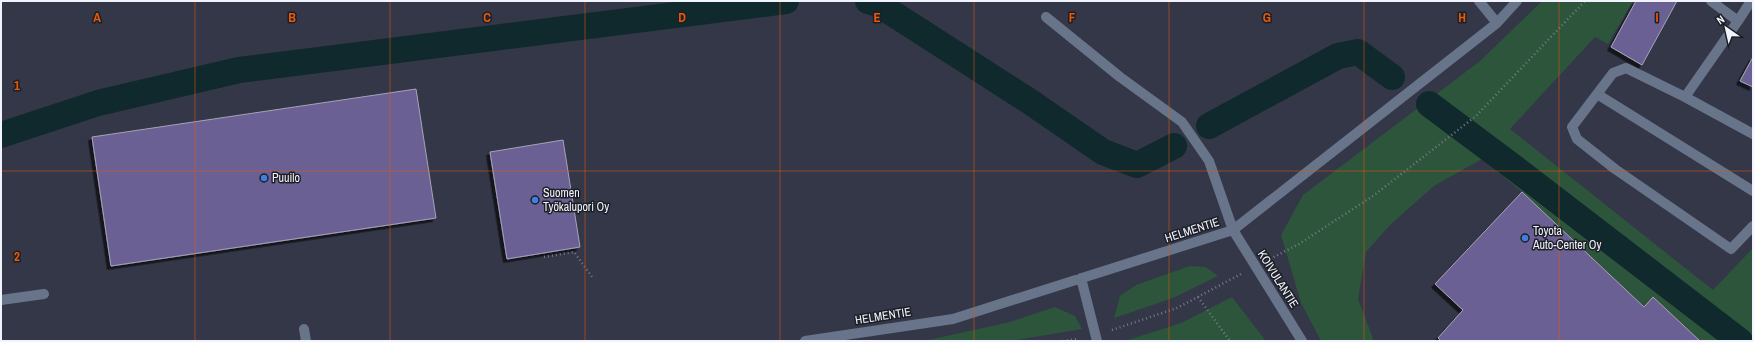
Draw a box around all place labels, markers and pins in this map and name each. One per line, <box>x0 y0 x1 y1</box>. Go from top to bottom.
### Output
place label: Puuilo <box>272 170 300 186</box>
marker: Puuilo <box>259 173 269 183</box>
place label: Suomen Työkalupori Oy <box>543 185 609 215</box>
marker: Suomen Työkalupori Oy <box>530 195 540 205</box>
place label: Toyota Auto-Center Oy <box>1532 223 1601 253</box>
marker: Toyota Auto-Center Oy <box>1520 233 1530 243</box>

